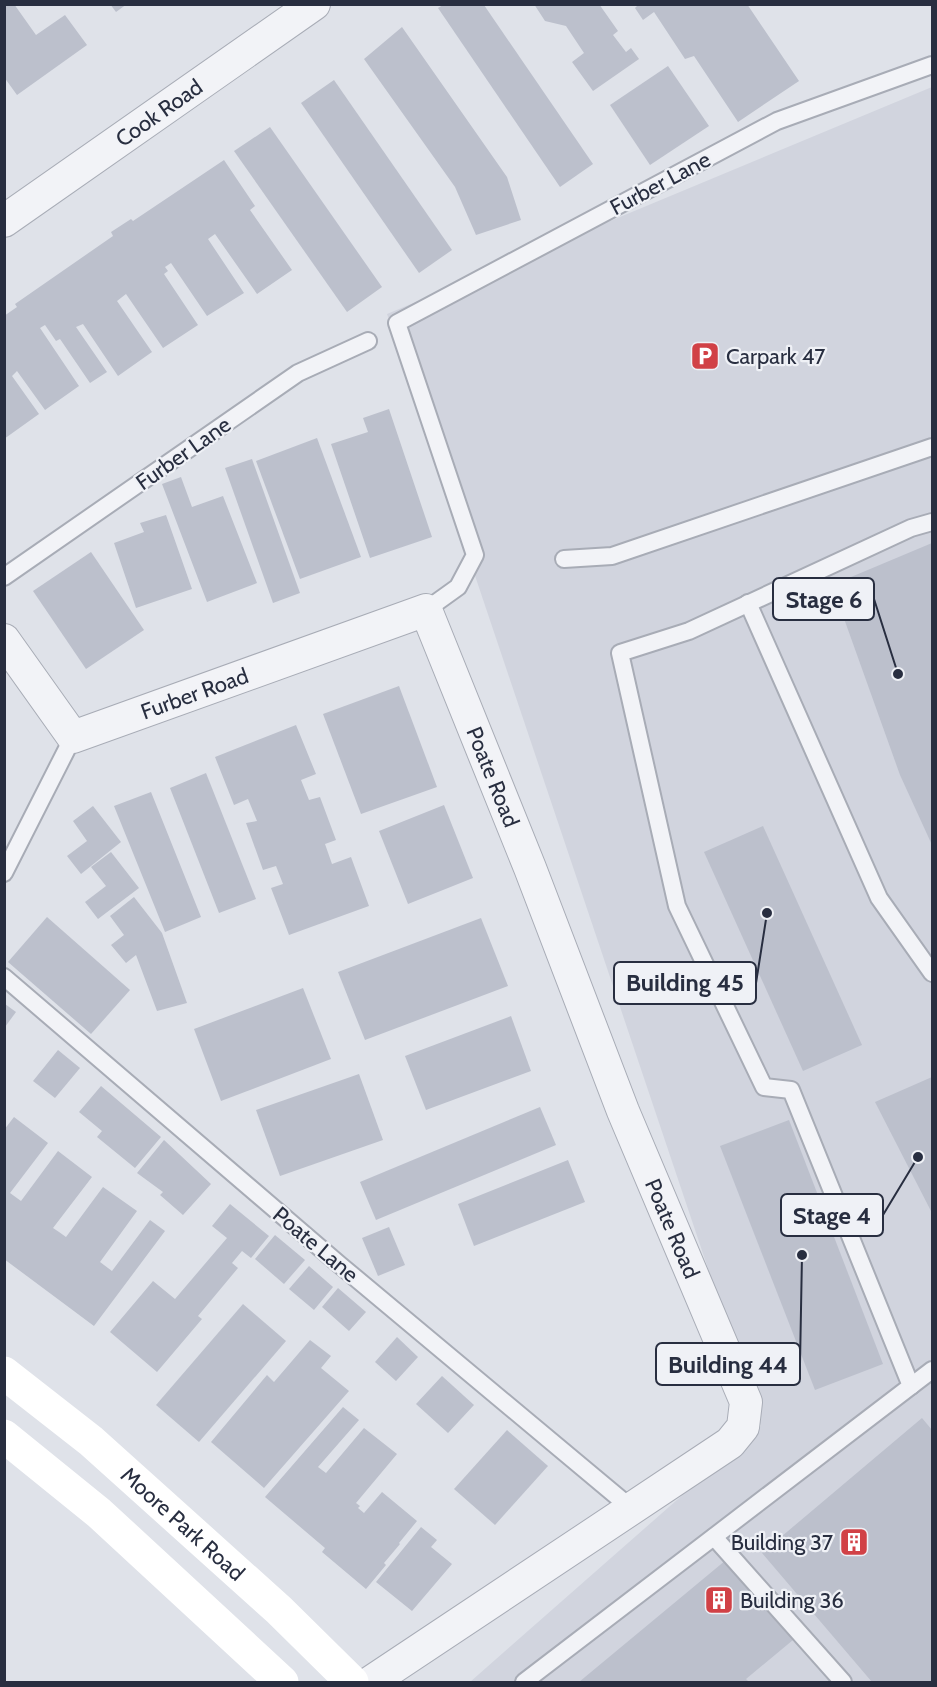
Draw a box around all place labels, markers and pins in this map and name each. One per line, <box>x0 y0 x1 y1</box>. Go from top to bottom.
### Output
parking icon: Carpark 47 <box>689 340 721 372</box>
place label: Carpark 47 <box>726 343 825 370</box>
callout: Stage 6 <box>773 578 874 620</box>
callout: Building 45 <box>614 962 756 1004</box>
callout: Stage 4 <box>781 1194 883 1236</box>
callout: Building 44 <box>656 1343 800 1385</box>
building icon: Building 37 <box>838 1526 870 1558</box>
place label: Building 37 <box>731 1529 833 1556</box>
building icon: Building 36 <box>703 1584 735 1616</box>
place label: Building 36 <box>740 1587 844 1614</box>

